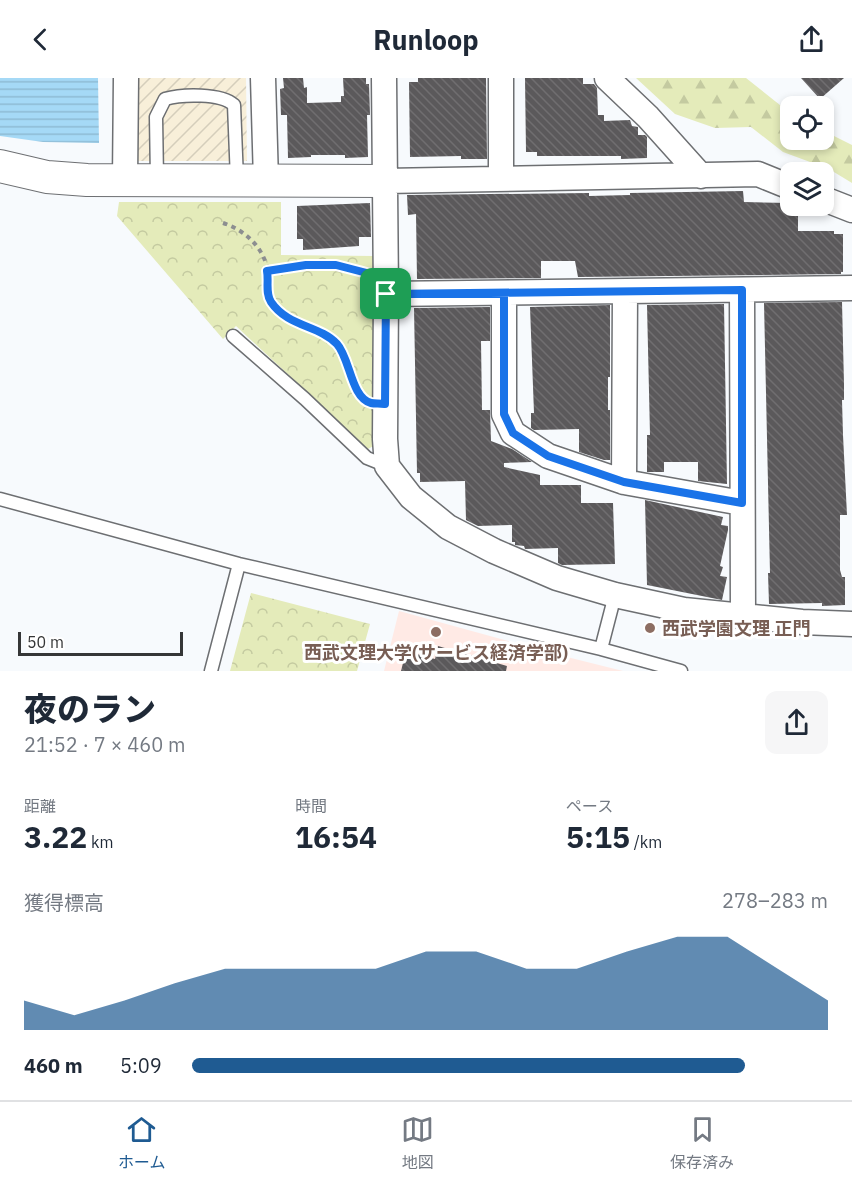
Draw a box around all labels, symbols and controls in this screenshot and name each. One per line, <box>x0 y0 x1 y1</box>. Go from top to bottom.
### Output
text: Runloop <box>373 22 479 57</box>
icon: back <box>24 23 57 56</box>
icon: share <box>795 23 828 56</box>
map controls <box>780 96 834 216</box>
button: locate <box>780 96 834 150</box>
button: layers <box>780 162 834 216</box>
pin <box>360 268 411 319</box>
icon: arrive <box>369 277 402 310</box>
place label: 西武学園文理 正門 <box>662 617 810 640</box>
marker: 西武学園文理 正門 <box>643 621 657 635</box>
marker: 西武文理大学(サービス経済学部) <box>429 625 443 639</box>
scale bar <box>18 629 183 656</box>
text: 50 m <box>27 632 64 652</box>
place label: 西武文理大学(サービス経済学部) <box>304 641 568 664</box>
text: 夜のラン <box>24 687 156 730</box>
button: share <box>765 691 828 754</box>
text: 21:52 · 7 × 460 m <box>24 731 185 758</box>
text: 距離 <box>24 796 56 816</box>
text: 時間 <box>295 796 327 816</box>
text: ペース <box>566 796 613 816</box>
text: 3.22 <box>24 817 87 856</box>
text: 16:54 <box>295 817 377 856</box>
text: 5:15 <box>566 817 630 856</box>
text: km <box>87 832 114 852</box>
text: /km <box>630 832 662 852</box>
text: 278–283 m <box>722 887 828 914</box>
text: 獲得標高 <box>24 889 104 916</box>
text: 460 m <box>24 1052 83 1079</box>
text: 5:09 <box>120 1052 162 1079</box>
tab: ホーム <box>118 1113 165 1173</box>
tab: 地図 <box>401 1113 434 1173</box>
tab: 保存済み <box>670 1113 734 1173</box>

